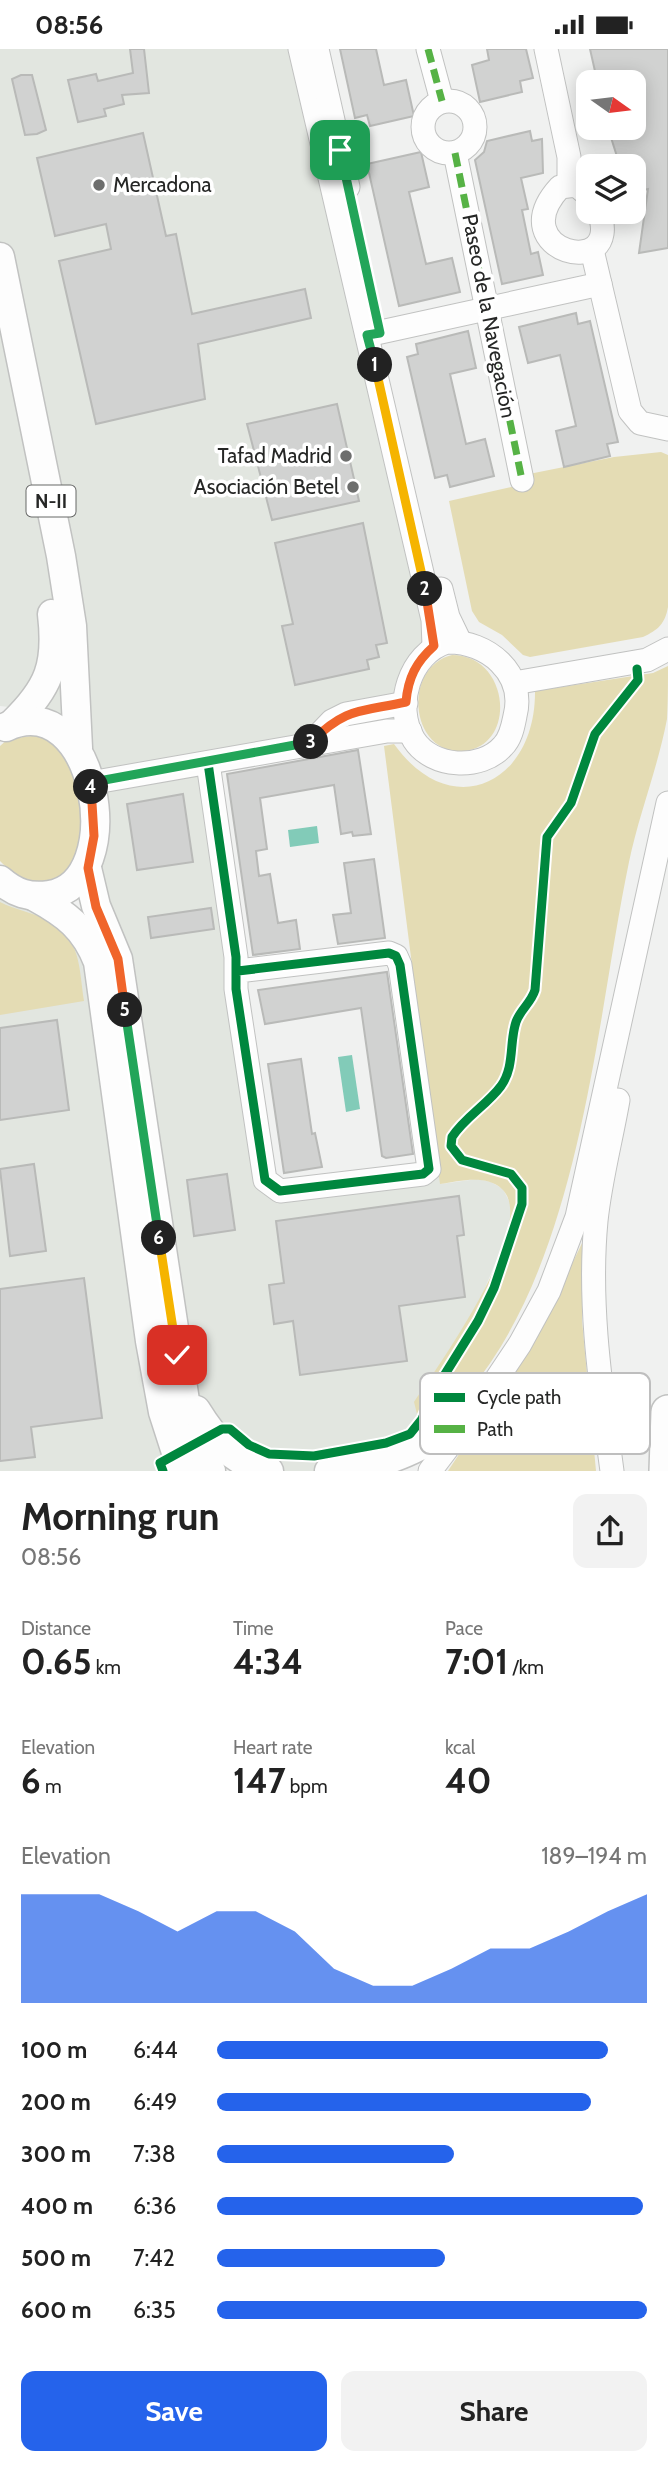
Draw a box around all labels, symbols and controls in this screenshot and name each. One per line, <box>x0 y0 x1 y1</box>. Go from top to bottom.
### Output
text: 08:56 <box>35 9 103 41</box>
north arrow <box>576 70 646 140</box>
map controls <box>576 70 646 224</box>
pin <box>310 120 370 180</box>
icon: arrive <box>321 131 359 169</box>
button: layers <box>576 154 646 224</box>
place label: Mercadona <box>113 172 212 197</box>
marker: Mercadona <box>91 177 107 193</box>
street label: Paseo de la Navegación <box>457 212 522 420</box>
pin: 1 <box>358 347 392 383</box>
text: 1 <box>371 353 378 376</box>
place label: Tafad Madrid <box>217 443 332 468</box>
marker: Tafad Madrid <box>338 448 354 464</box>
place label: Asociación Betel <box>194 474 339 499</box>
marker: Asociación Betel <box>345 479 361 495</box>
road number: N-II <box>26 485 76 516</box>
pin: 2 <box>408 571 442 607</box>
text: 2 <box>419 577 430 600</box>
pin: 3 <box>294 725 328 759</box>
text: 3 <box>305 730 316 753</box>
pin: 4 <box>74 769 108 805</box>
text: 4 <box>85 775 96 798</box>
pin: 5 <box>108 993 142 1027</box>
text: 5 <box>119 998 130 1021</box>
pin: 6 <box>142 1221 176 1255</box>
text: 6 <box>153 1226 164 1249</box>
pin <box>147 1325 207 1385</box>
icon: check <box>158 1336 196 1374</box>
legend <box>420 1373 650 1454</box>
text: Cycle path <box>477 1386 561 1409</box>
text: Path <box>477 1418 513 1441</box>
text: Morning run <box>21 1493 220 1540</box>
button: share <box>573 1494 647 1568</box>
text: 08:56 <box>21 1543 81 1571</box>
text: Distance <box>21 1617 91 1640</box>
text: Time <box>233 1617 273 1640</box>
text: Pace <box>445 1617 483 1640</box>
text: 0.65 <box>21 1640 92 1683</box>
text: 4:34 <box>233 1640 303 1683</box>
text: 7:01 <box>445 1640 508 1683</box>
text: km <box>92 1656 121 1679</box>
text: /km <box>508 1656 544 1679</box>
text: Elevation <box>21 1736 95 1759</box>
text: Heart rate <box>233 1736 313 1759</box>
text: kcal <box>445 1736 475 1759</box>
text: 6 <box>21 1759 41 1802</box>
text: 147 <box>233 1759 286 1802</box>
text: 40 <box>445 1759 491 1802</box>
text: m <box>41 1775 62 1798</box>
text: bpm <box>286 1775 328 1798</box>
text: Elevation <box>21 1842 111 1870</box>
text: 189–194 m <box>541 1842 647 1870</box>
text: 100 m <box>21 2036 87 2064</box>
text: 6:44 <box>133 2036 177 2064</box>
text: 200 m <box>21 2088 91 2116</box>
text: 6:49 <box>133 2088 177 2116</box>
text: 300 m <box>21 2140 91 2168</box>
text: 7:38 <box>133 2140 176 2168</box>
text: 400 m <box>21 2192 93 2220</box>
text: 6:36 <box>133 2192 176 2220</box>
text: 500 m <box>21 2244 91 2272</box>
text: 7:42 <box>133 2244 175 2272</box>
text: 600 m <box>21 2296 92 2324</box>
text: 6:35 <box>133 2296 176 2324</box>
button: Save <box>21 2371 327 2451</box>
button: Share <box>341 2371 647 2451</box>

